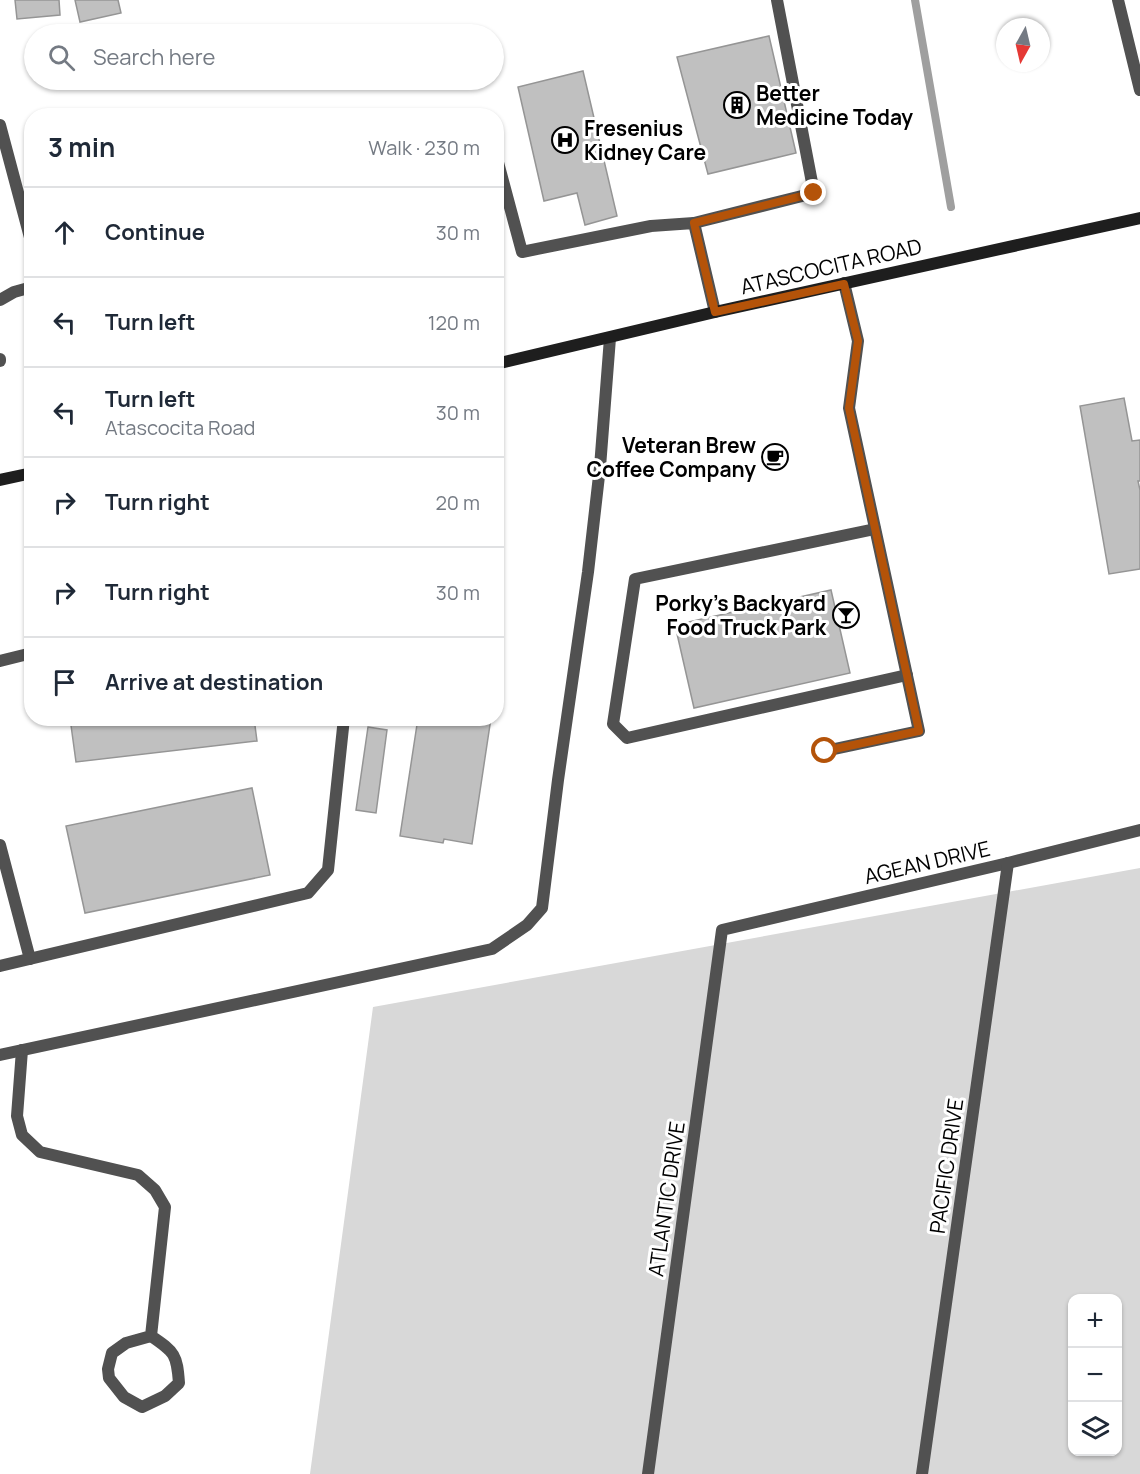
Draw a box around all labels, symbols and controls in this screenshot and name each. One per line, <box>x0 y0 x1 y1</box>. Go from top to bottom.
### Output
north arrow <box>996 18 1050 72</box>
search box <box>24 24 504 90</box>
icon: search <box>45 41 78 74</box>
text: Search here <box>93 42 215 72</box>
place label: Better Medicine Today <box>756 79 913 131</box>
building icon: Better Medicine Today <box>722 90 752 120</box>
place label: Fresenius Kidney Care <box>584 114 706 166</box>
hospital icon: Fresenius Kidney Care <box>550 125 580 155</box>
text: 3 min <box>48 129 115 165</box>
text: Walk · 230 m <box>368 134 480 161</box>
route end <box>800 179 826 205</box>
icon: ahead <box>48 216 81 249</box>
text: Continue <box>105 217 205 247</box>
text: 30 m <box>436 219 480 246</box>
street label: ATASCOCITA ROAD <box>738 232 924 300</box>
icon: left <box>48 306 81 339</box>
text: Turn left <box>105 307 195 337</box>
text: 120 m <box>428 309 480 336</box>
text: Turn left <box>105 384 195 414</box>
icon: left <box>48 396 81 429</box>
text: 30 m <box>436 399 480 426</box>
text: Atascocita Road <box>105 414 255 441</box>
place label: Veteran Brew Coffee Company <box>587 431 756 483</box>
cafe icon: Veteran Brew Coffee Company <box>760 442 790 472</box>
icon: right <box>48 486 81 519</box>
text: Turn right <box>105 487 210 517</box>
text: 20 m <box>435 489 480 516</box>
icon: right <box>48 576 81 609</box>
text: Turn right <box>105 577 210 607</box>
text: 30 m <box>436 579 480 606</box>
place label: Porky's Backyard Food Truck Park <box>655 589 827 641</box>
bar icon: Porky's Backyard Food Truck Park <box>831 600 861 630</box>
icon: arrive <box>48 666 81 699</box>
text: Arrive at destination <box>105 667 323 697</box>
route start <box>811 737 837 763</box>
street label: AGEAN DRIVE <box>861 834 993 890</box>
street label: PACIFIC DRIVE <box>923 1097 969 1235</box>
street label: ATLANTIC DRIVE <box>641 1120 691 1278</box>
map controls <box>1068 1294 1122 1456</box>
button: + <box>1068 1294 1122 1348</box>
button: − <box>1068 1348 1122 1402</box>
button: layers <box>1068 1402 1122 1456</box>

